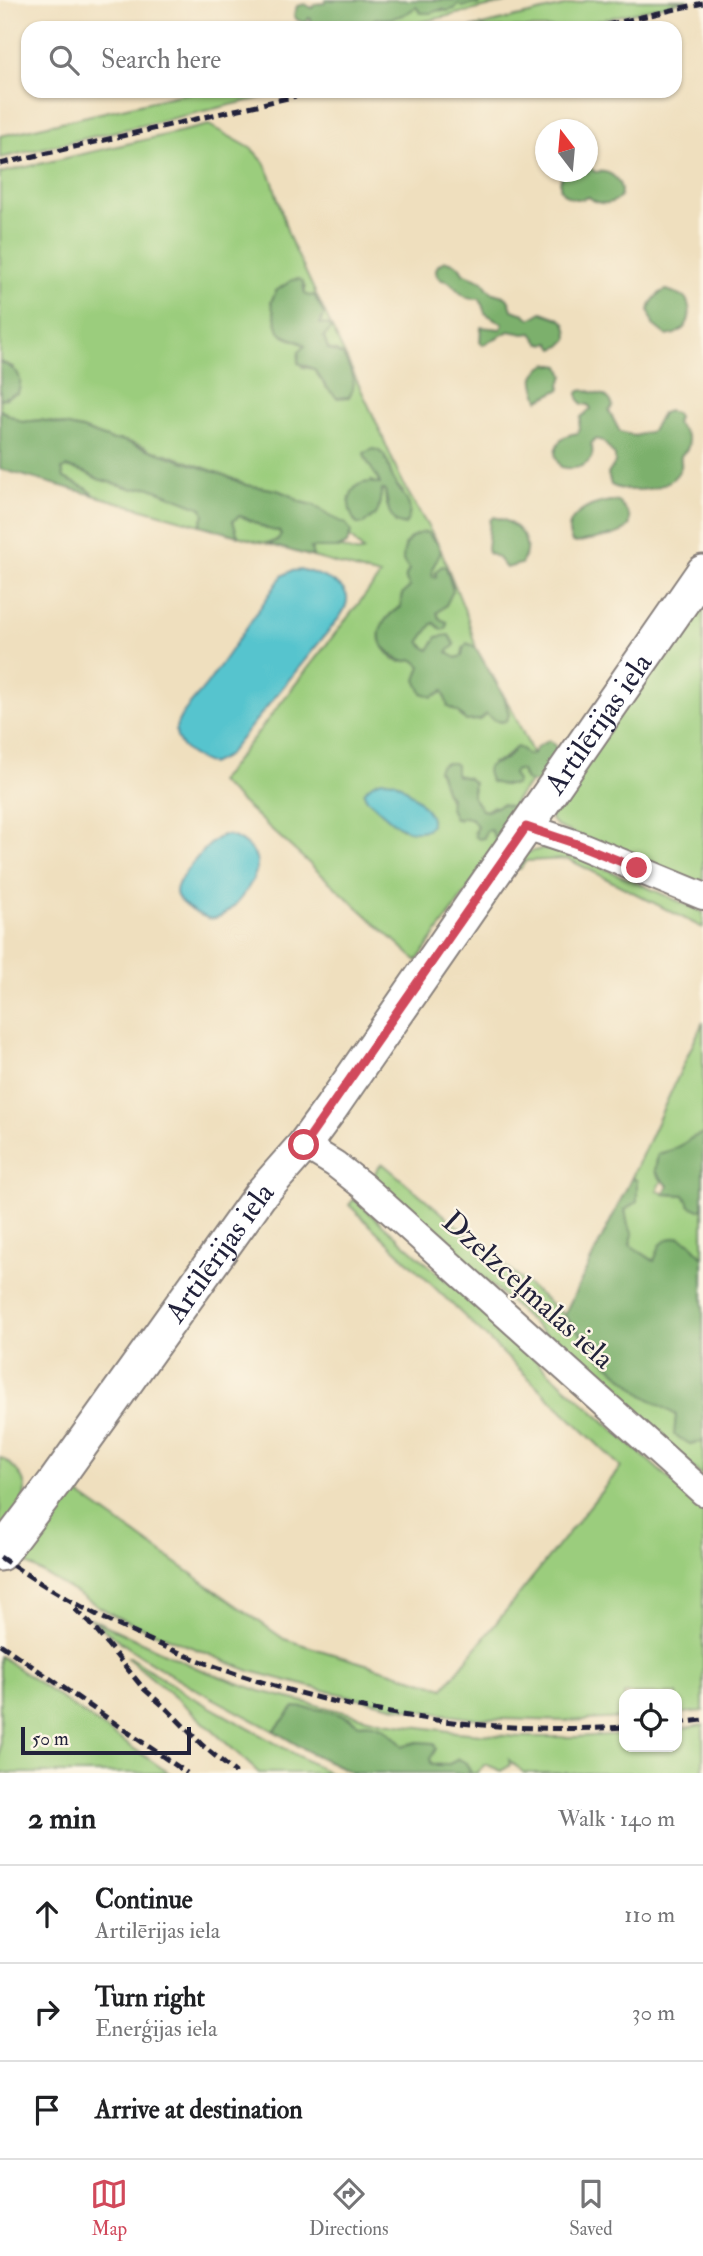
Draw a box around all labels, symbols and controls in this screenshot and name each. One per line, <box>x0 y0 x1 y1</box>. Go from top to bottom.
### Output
search box <box>21 21 682 98</box>
icon: search <box>45 41 83 79</box>
text: Search here <box>101 44 221 76</box>
north arrow <box>535 119 598 182</box>
street label: Artilērijas iela <box>536 645 660 802</box>
route end <box>621 852 652 883</box>
route start <box>288 1129 319 1160</box>
street label: Artilērijas iela <box>156 1174 282 1330</box>
street label: Dzelzceļmalas iela <box>434 1203 622 1377</box>
map controls <box>619 1689 682 1752</box>
button: locate <box>619 1689 682 1752</box>
scale bar <box>21 1724 191 1756</box>
text: 50 m <box>32 1727 69 1751</box>
text: 2 min <box>28 1800 96 1837</box>
text: Walk · 140 m <box>558 1804 675 1833</box>
text: Continue <box>95 1884 193 1916</box>
icon: ahead <box>28 1895 66 1933</box>
text: 110 m <box>624 1900 675 1929</box>
text: Artilērijas iela <box>95 1916 220 1945</box>
text: Turn right <box>95 1982 205 2014</box>
icon: right <box>28 1993 66 2031</box>
text: 30 m <box>632 1998 675 2027</box>
text: Enerģijas iela <box>95 2014 217 2043</box>
icon: arrive <box>28 2091 66 2129</box>
text: Arrive at destination <box>95 2094 303 2126</box>
tab: Map <box>90 2175 128 2241</box>
tab: Directions <box>309 2175 389 2241</box>
tab: Saved <box>569 2175 613 2241</box>

